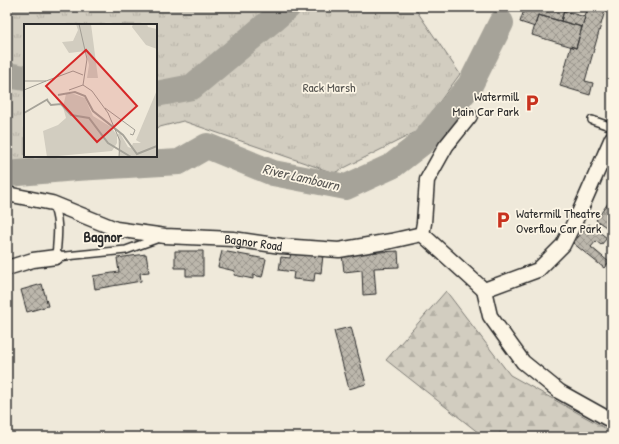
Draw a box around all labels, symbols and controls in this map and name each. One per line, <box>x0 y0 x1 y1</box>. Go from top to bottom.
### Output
inset map <box>24 24 157 157</box>
park label: Rack Marsh <box>303 78 356 96</box>
place label: Watermill Main Car Park <box>452 87 520 120</box>
parking icon: Watermill Main Car Park <box>522 93 542 113</box>
water label: River Lambourn <box>261 158 343 195</box>
place label: Watermill Theatre Overflow Car Park <box>516 204 602 237</box>
parking icon: Watermill Theatre Overflow Car Park <box>493 210 513 230</box>
district label: Bagnor <box>84 226 123 248</box>
street label: Bagnor Road <box>224 230 283 255</box>

